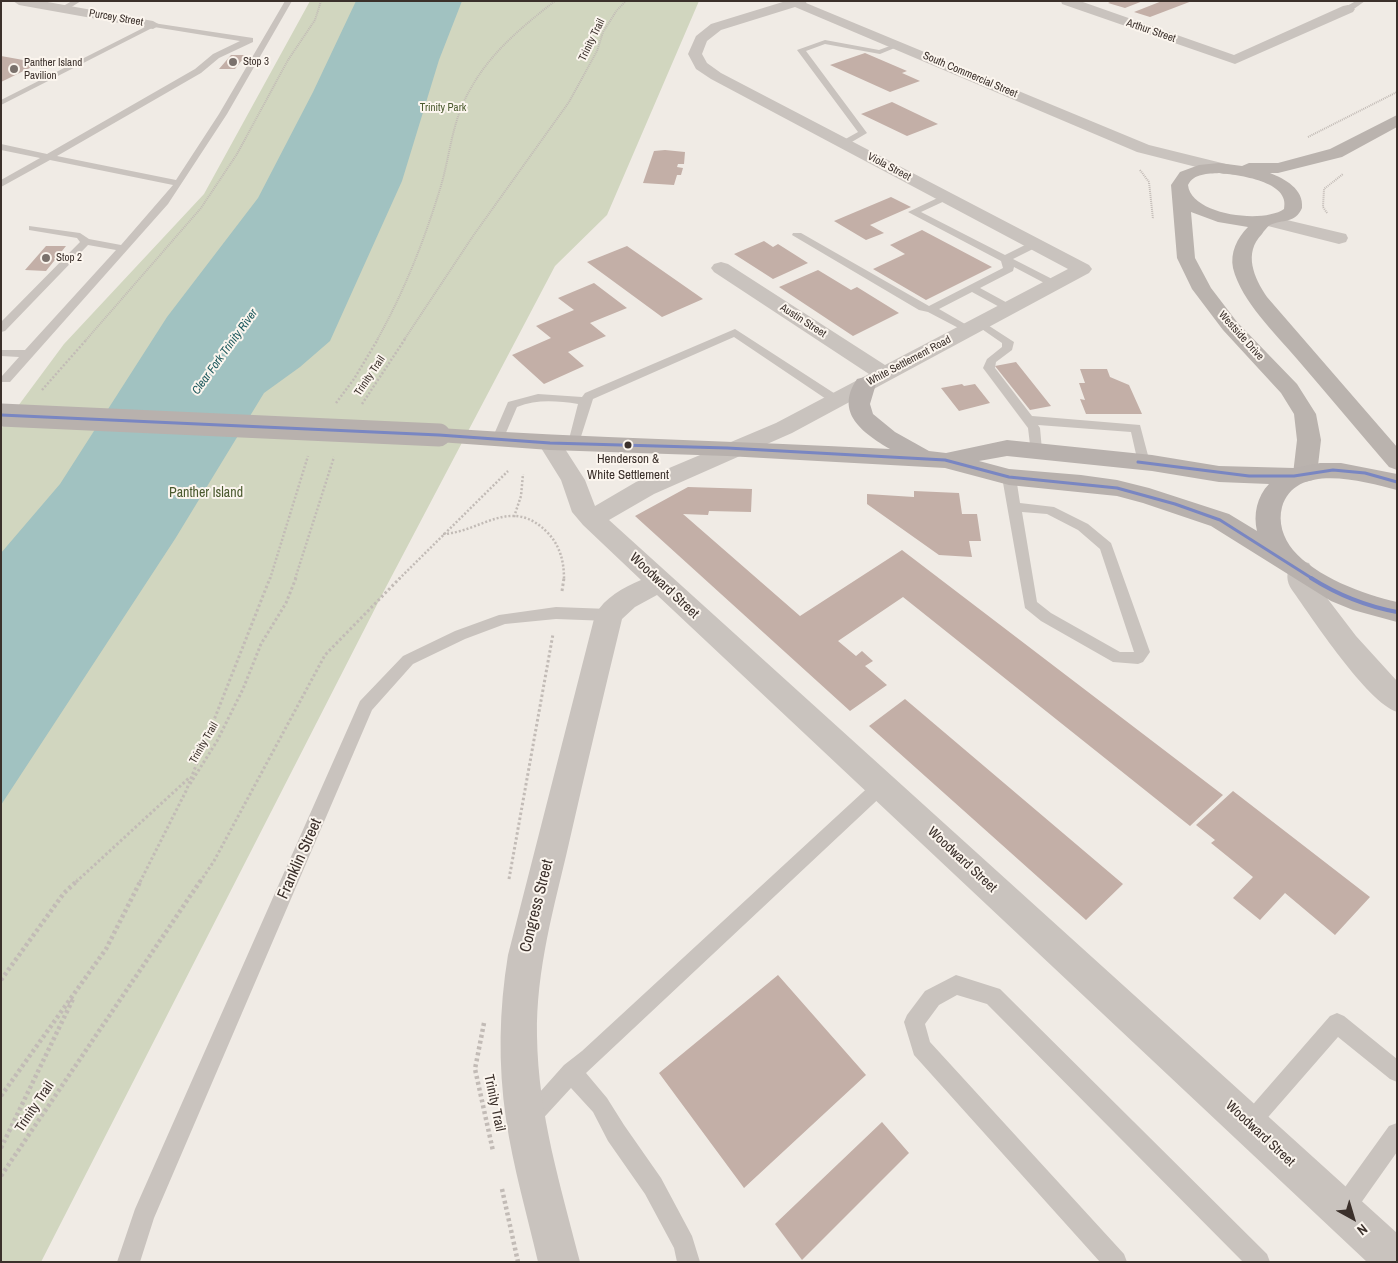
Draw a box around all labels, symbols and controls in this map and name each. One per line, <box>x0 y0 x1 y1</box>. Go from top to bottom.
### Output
street label: Purcey Street <box>88 7 144 29</box>
street label: Arthur Street <box>1125 16 1177 46</box>
street label: Trinity Trail <box>576 17 608 63</box>
street label: South Commercial Street <box>921 49 1019 101</box>
place label: Stop 3 <box>243 55 269 69</box>
place label: Panther Island Pavilion <box>24 56 82 82</box>
marker: Stop 3 <box>227 56 239 68</box>
marker: Panther Island Pavilion <box>8 63 20 75</box>
park label: Trinity Park <box>420 101 466 115</box>
street label: Viola Street <box>865 150 913 184</box>
place label: Stop 2 <box>56 251 82 265</box>
marker: Stop 2 <box>40 252 52 264</box>
street label: Austin Street <box>778 301 828 341</box>
water label: Clear Fork Trinity River <box>189 307 261 397</box>
street label: Westside Drive <box>1216 309 1266 363</box>
street label: White Settlement Road <box>865 333 953 389</box>
street label: Trinity Trail <box>352 353 388 399</box>
marker: Henderson & White Settlement <box>623 440 633 450</box>
place label: Henderson & White Settlement <box>587 452 669 483</box>
park label: Panther Island <box>169 485 243 501</box>
street label: Woodward Street <box>626 550 702 622</box>
street label: Trinity Trail <box>187 720 221 766</box>
street label: Franklin Street <box>274 816 326 902</box>
street label: Woodward Street <box>924 824 1000 896</box>
street label: Congress Street <box>516 858 558 954</box>
street label: Trinity Trail <box>480 1073 508 1133</box>
street label: Trinity Trail <box>12 1078 58 1136</box>
street label: Woodward Street <box>1222 1098 1298 1170</box>
north arrow <box>1328 1193 1378 1243</box>
text: N <box>1354 1220 1371 1239</box>

